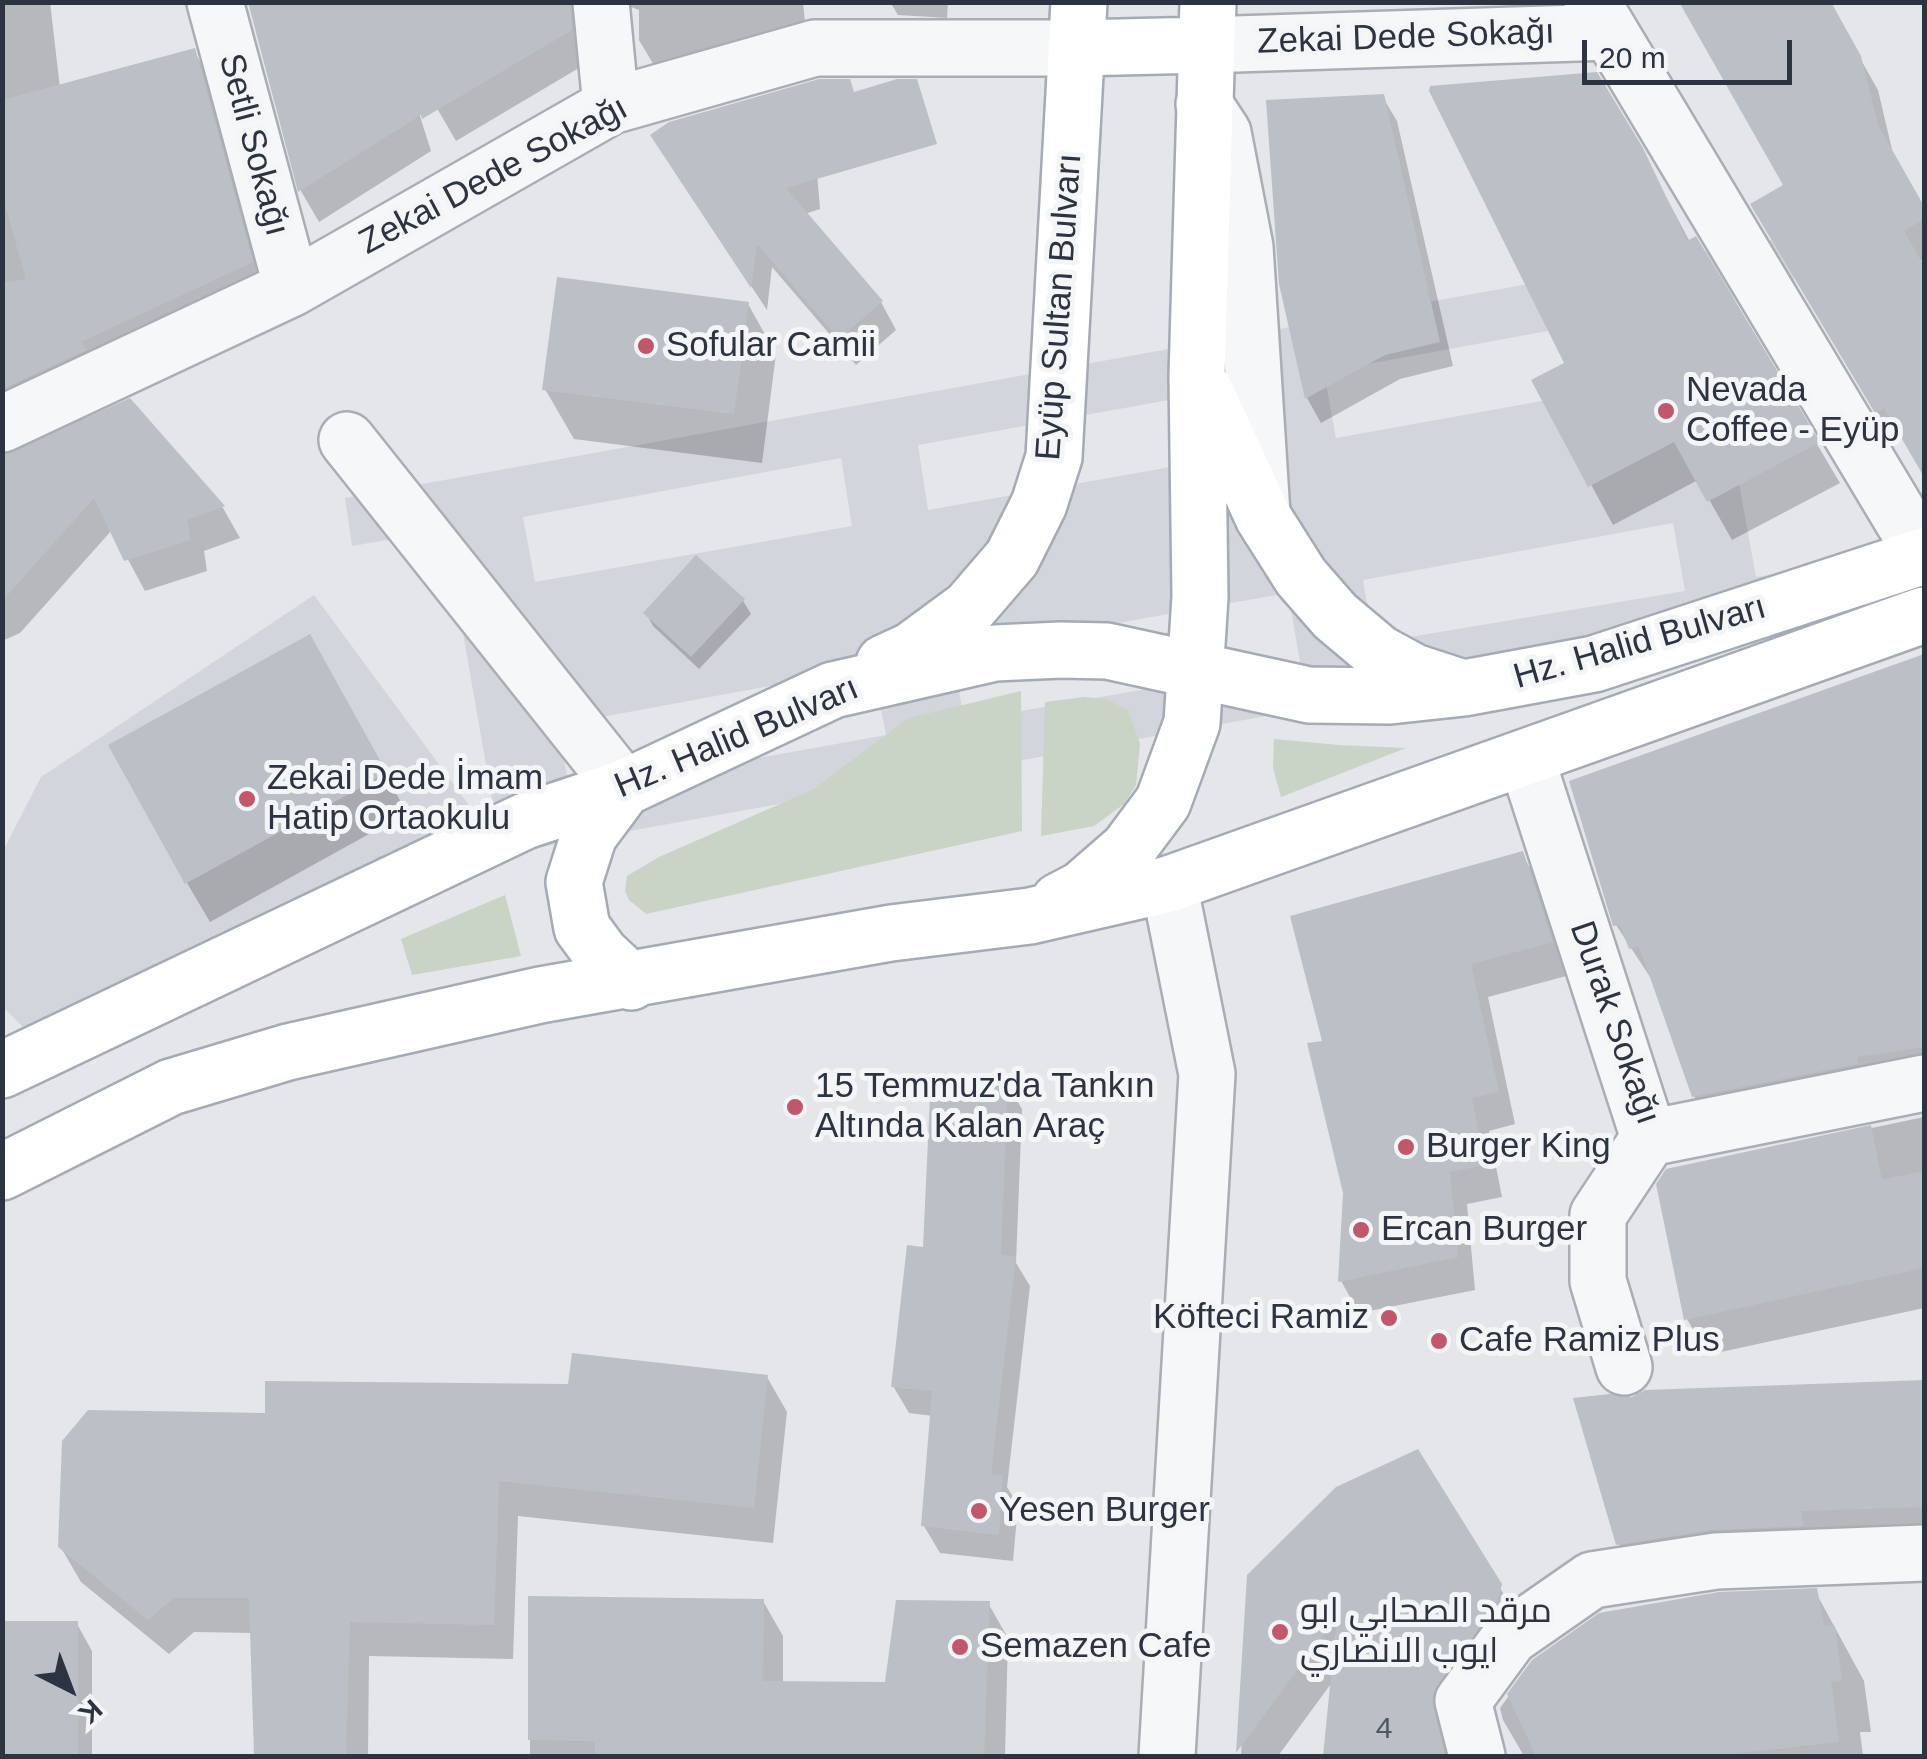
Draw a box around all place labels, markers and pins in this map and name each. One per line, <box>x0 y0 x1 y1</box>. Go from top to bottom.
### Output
place label: Sofular Camii <box>666 325 876 367</box>
marker: Sofular Camii <box>635 335 657 357</box>
place label: Nevada Coffee - Eyüp <box>1686 370 1899 452</box>
marker: Nevada Coffee - Eyüp <box>1655 400 1677 422</box>
place label: Zekai Dede İmam Hatip Ortaokulu <box>267 758 543 840</box>
marker: Zekai Dede İmam Hatip Ortaokulu <box>236 788 258 810</box>
place label: 15 Temmuz'da Tankın Altında Kalan Araç <box>815 1066 1154 1148</box>
marker: 15 Temmuz'da Tankın Altında Kalan Araç <box>784 1096 806 1118</box>
place label: Burger King <box>1426 1126 1611 1168</box>
marker: Burger King <box>1395 1136 1417 1158</box>
place label: Ercan Burger <box>1381 1209 1587 1251</box>
marker: Ercan Burger <box>1350 1219 1372 1241</box>
place label: Köfteci Ramiz <box>1153 1297 1369 1339</box>
marker: Köfteci Ramiz <box>1378 1307 1400 1329</box>
place label: Cafe Ramiz Plus <box>1459 1320 1720 1362</box>
marker: Cafe Ramiz Plus <box>1428 1330 1450 1352</box>
place label: Yesen Burger <box>999 1490 1210 1532</box>
marker: Yesen Burger <box>968 1500 990 1522</box>
place label: مرقد الصحابي ابو ايوب الانصاري <box>1300 1591 1552 1673</box>
marker: مرقد الصحابي ابو ايوب الانصاري <box>1269 1621 1291 1643</box>
place label: Semazen Cafe <box>980 1626 1212 1668</box>
marker: Semazen Cafe <box>949 1636 971 1658</box>

